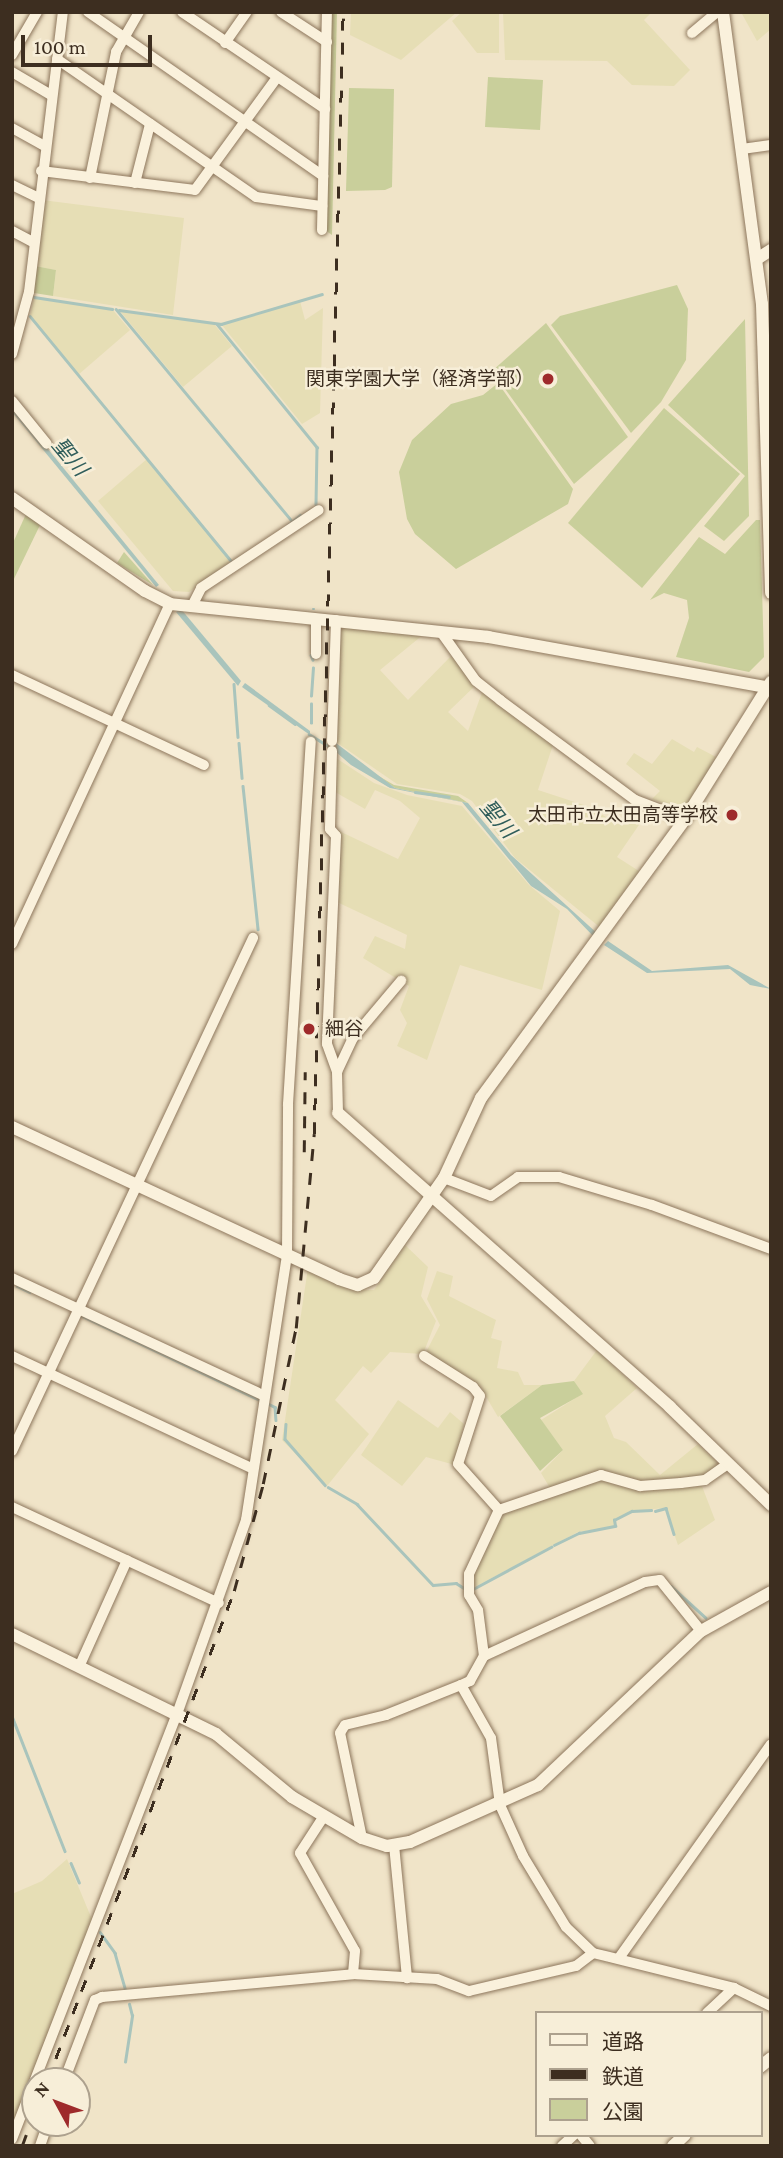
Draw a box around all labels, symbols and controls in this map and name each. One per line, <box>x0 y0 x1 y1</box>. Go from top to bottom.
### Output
scale bar <box>24 21 156 65</box>
text: 100 m <box>34 35 86 59</box>
place label: 関東学園大学（経済学部） <box>306 368 534 390</box>
marker: 関東学園大学（経済学部） <box>540 371 556 387</box>
water label: 聖川 <box>47 433 93 481</box>
water label: 聖川 <box>475 795 521 843</box>
place label: 太田市立太田高等学校 <box>528 804 718 826</box>
marker: 太田市立太田高等学校 <box>724 807 740 823</box>
place label: 細谷 <box>325 1018 363 1040</box>
marker: 細谷 <box>299 1019 319 1039</box>
legend <box>534 2011 762 2137</box>
text: 道路 <box>602 2030 644 2054</box>
text: 鉄道 <box>602 2065 644 2089</box>
north arrow <box>21 2067 91 2137</box>
text: N <box>29 2077 53 2101</box>
text: 公園 <box>602 2100 644 2124</box>

